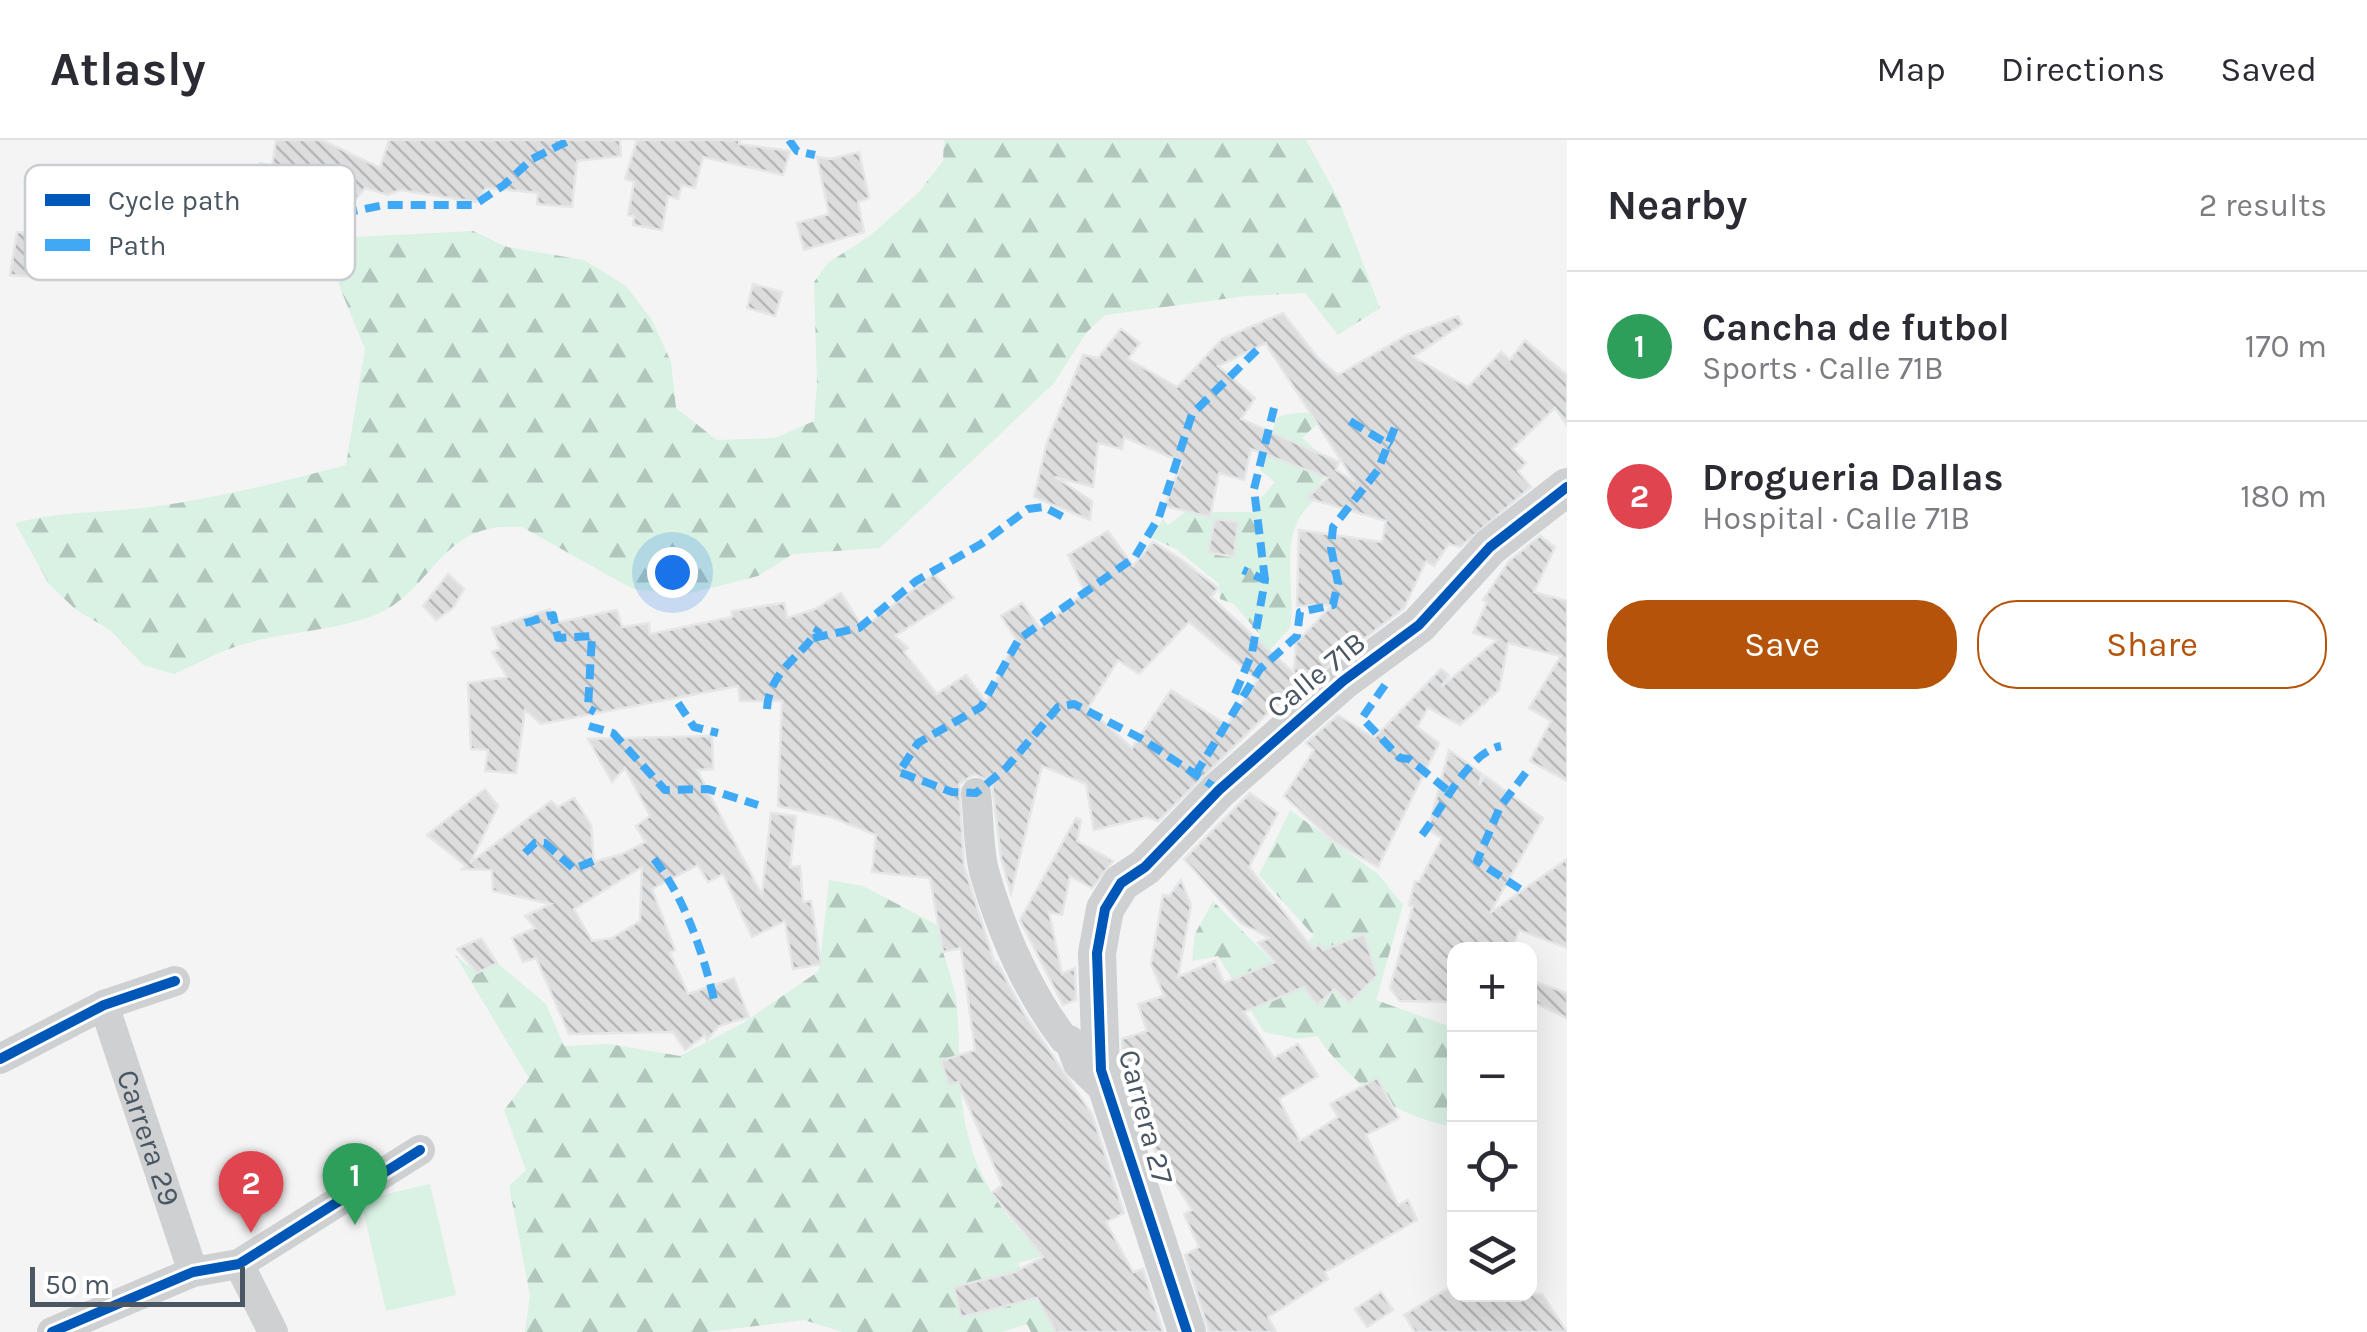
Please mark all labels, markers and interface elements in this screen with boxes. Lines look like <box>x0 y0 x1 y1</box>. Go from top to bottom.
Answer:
text: Atlasly <box>50 41 206 97</box>
text: Map <box>1876 49 1946 90</box>
text: Directions <box>2001 49 2165 90</box>
text: Saved <box>2220 49 2317 90</box>
legend <box>25 165 355 280</box>
text: Nearby <box>1607 180 1747 230</box>
text: Cycle path <box>108 184 241 217</box>
text: 2 results <box>2199 187 2327 224</box>
text: Path <box>108 229 166 262</box>
text: Cancha de futbol <box>1702 305 2010 350</box>
text: 1 <box>1634 328 1645 365</box>
text: 170 m <box>2245 328 2327 365</box>
text: Sports · Calle 71B <box>1702 350 1944 387</box>
text: Drogueria Dallas <box>1702 455 2004 500</box>
text: 2 <box>1630 478 1649 515</box>
text: 180 m <box>2240 478 2327 515</box>
text: Hospital · Calle 71B <box>1702 500 1970 537</box>
your location <box>647 547 698 598</box>
button: Save <box>1607 600 1957 689</box>
button: Share <box>1977 600 2327 689</box>
street label: Calle 71B <box>1259 624 1373 726</box>
map controls <box>1447 942 1537 1302</box>
button: + <box>1447 942 1537 1032</box>
button: − <box>1447 1032 1537 1122</box>
street label: Carrera 27 <box>1111 1046 1181 1188</box>
street label: Carrera 29 <box>109 1065 188 1211</box>
button: locate <box>1447 1122 1537 1212</box>
pin: 1 <box>322 1142 388 1225</box>
pin: 2 <box>218 1150 284 1233</box>
button: layers <box>1447 1212 1537 1302</box>
scale bar <box>30 1262 245 1306</box>
text: 50 m <box>45 1268 110 1301</box>

